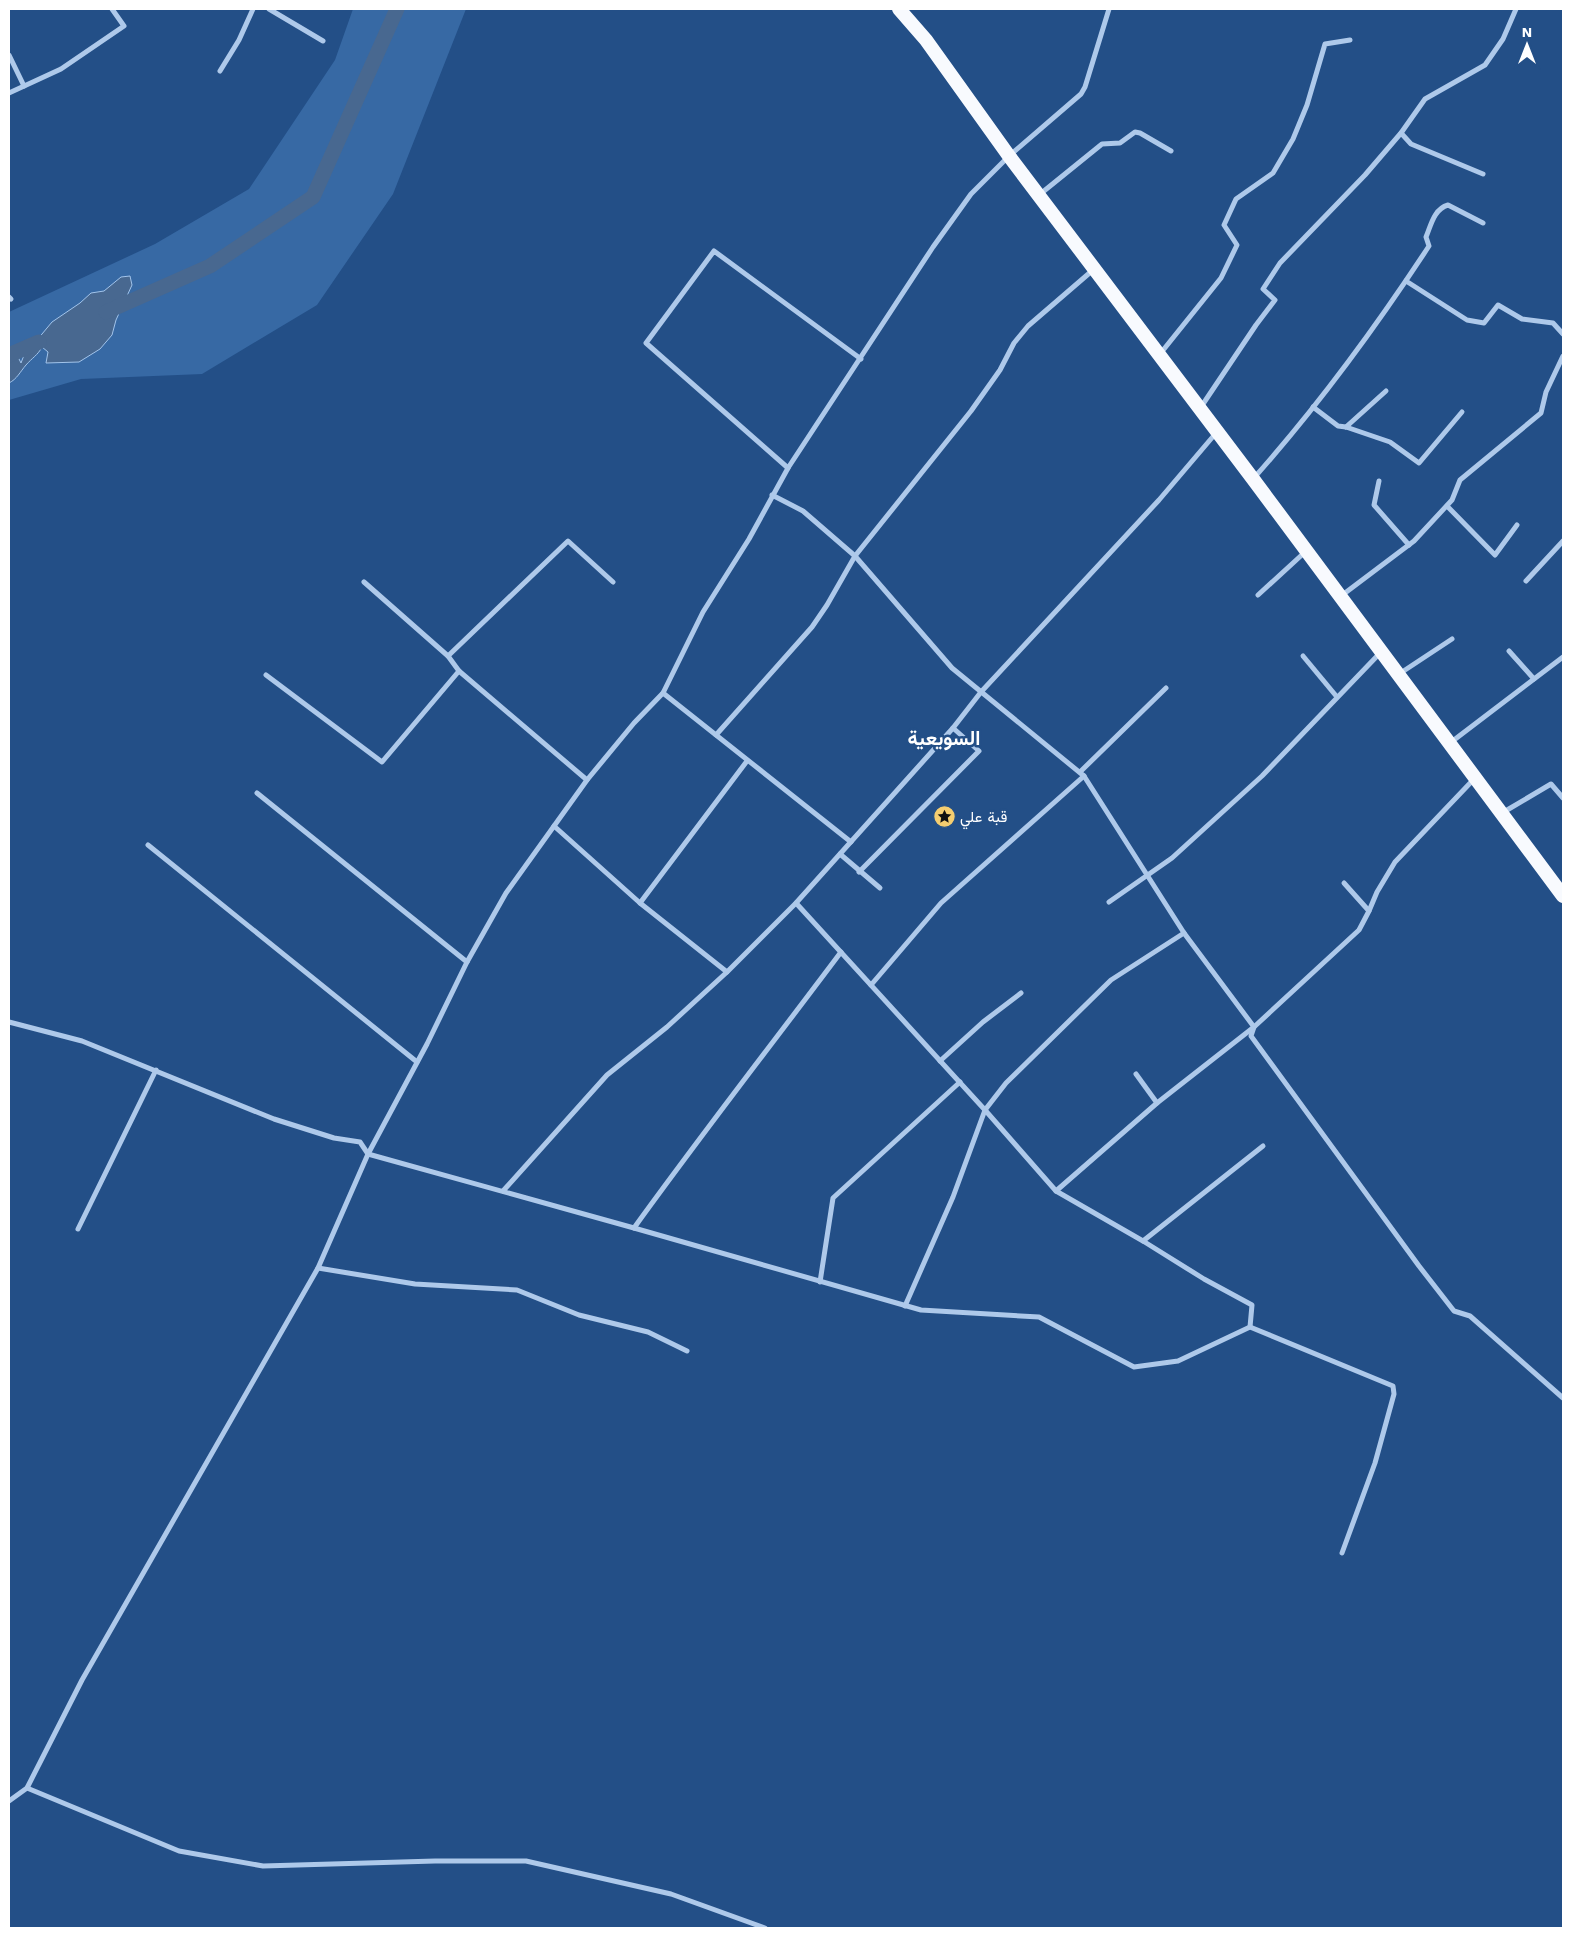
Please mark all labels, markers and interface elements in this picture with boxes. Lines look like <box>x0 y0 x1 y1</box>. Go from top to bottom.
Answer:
north arrow <box>1502 20 1552 70</box>
text: N <box>1522 24 1532 40</box>
district label: السويعية <box>908 726 980 751</box>
place icon: قبة علي <box>932 805 956 829</box>
place label: قبة علي <box>960 808 1007 830</box>

